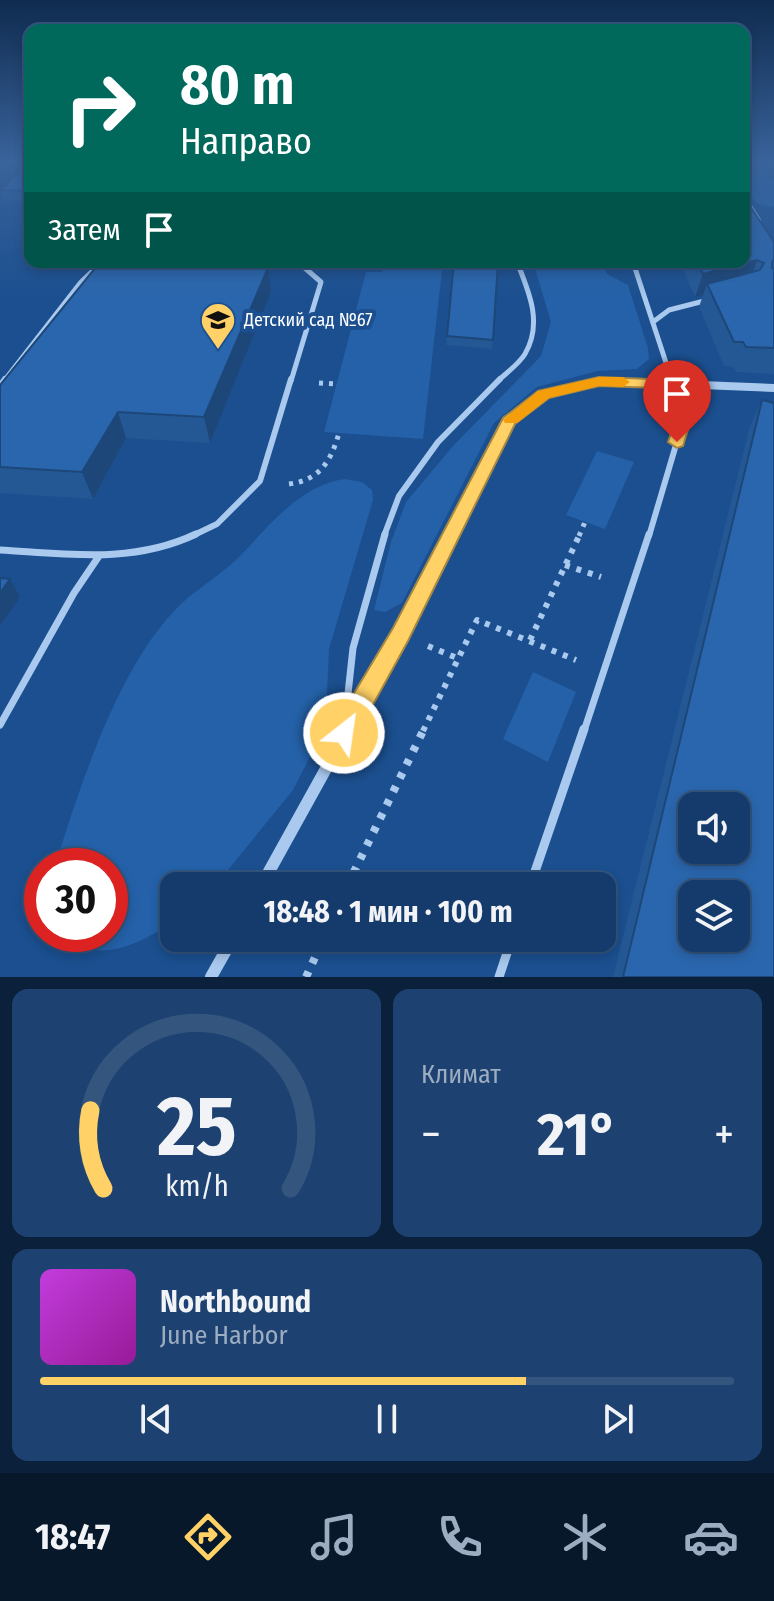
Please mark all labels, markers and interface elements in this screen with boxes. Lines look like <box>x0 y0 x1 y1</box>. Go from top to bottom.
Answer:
text: 80 m <box>180 52 295 119</box>
icon: right <box>48 56 152 160</box>
text: Направо <box>180 120 312 164</box>
icon: arrive <box>137 208 181 252</box>
text: Затем <box>48 212 121 248</box>
school or university icon: Детский сад №67 <box>199 301 237 351</box>
place label: Детский сад №67 <box>243 309 373 331</box>
pin <box>643 360 711 442</box>
icon: arrive <box>655 372 699 416</box>
position arrow <box>302 691 386 775</box>
map controls <box>678 792 750 952</box>
button: sound <box>678 792 750 864</box>
speed limit sign: 30 <box>24 848 128 952</box>
button: layers <box>678 880 750 952</box>
text: 18:48 · 1 мин · 100 m <box>263 894 513 930</box>
text: Климат <box>421 1059 501 1090</box>
text: 25 <box>156 1077 236 1177</box>
text: 21° <box>537 1099 618 1171</box>
text: − <box>421 1108 441 1161</box>
text: + <box>714 1108 734 1161</box>
text: km/h <box>165 1169 228 1204</box>
text: Northbound <box>160 1284 311 1320</box>
text: June Harbor <box>160 1320 288 1351</box>
icon: previous <box>134 1397 178 1441</box>
icon: pause <box>365 1397 409 1441</box>
icon: next <box>596 1397 640 1441</box>
icon: directions <box>180 1509 236 1565</box>
icon: music <box>306 1509 362 1565</box>
icon: phone <box>432 1509 488 1565</box>
icon: climate <box>557 1509 613 1565</box>
icon: car <box>683 1509 739 1565</box>
text: 18:47 <box>35 1515 110 1559</box>

